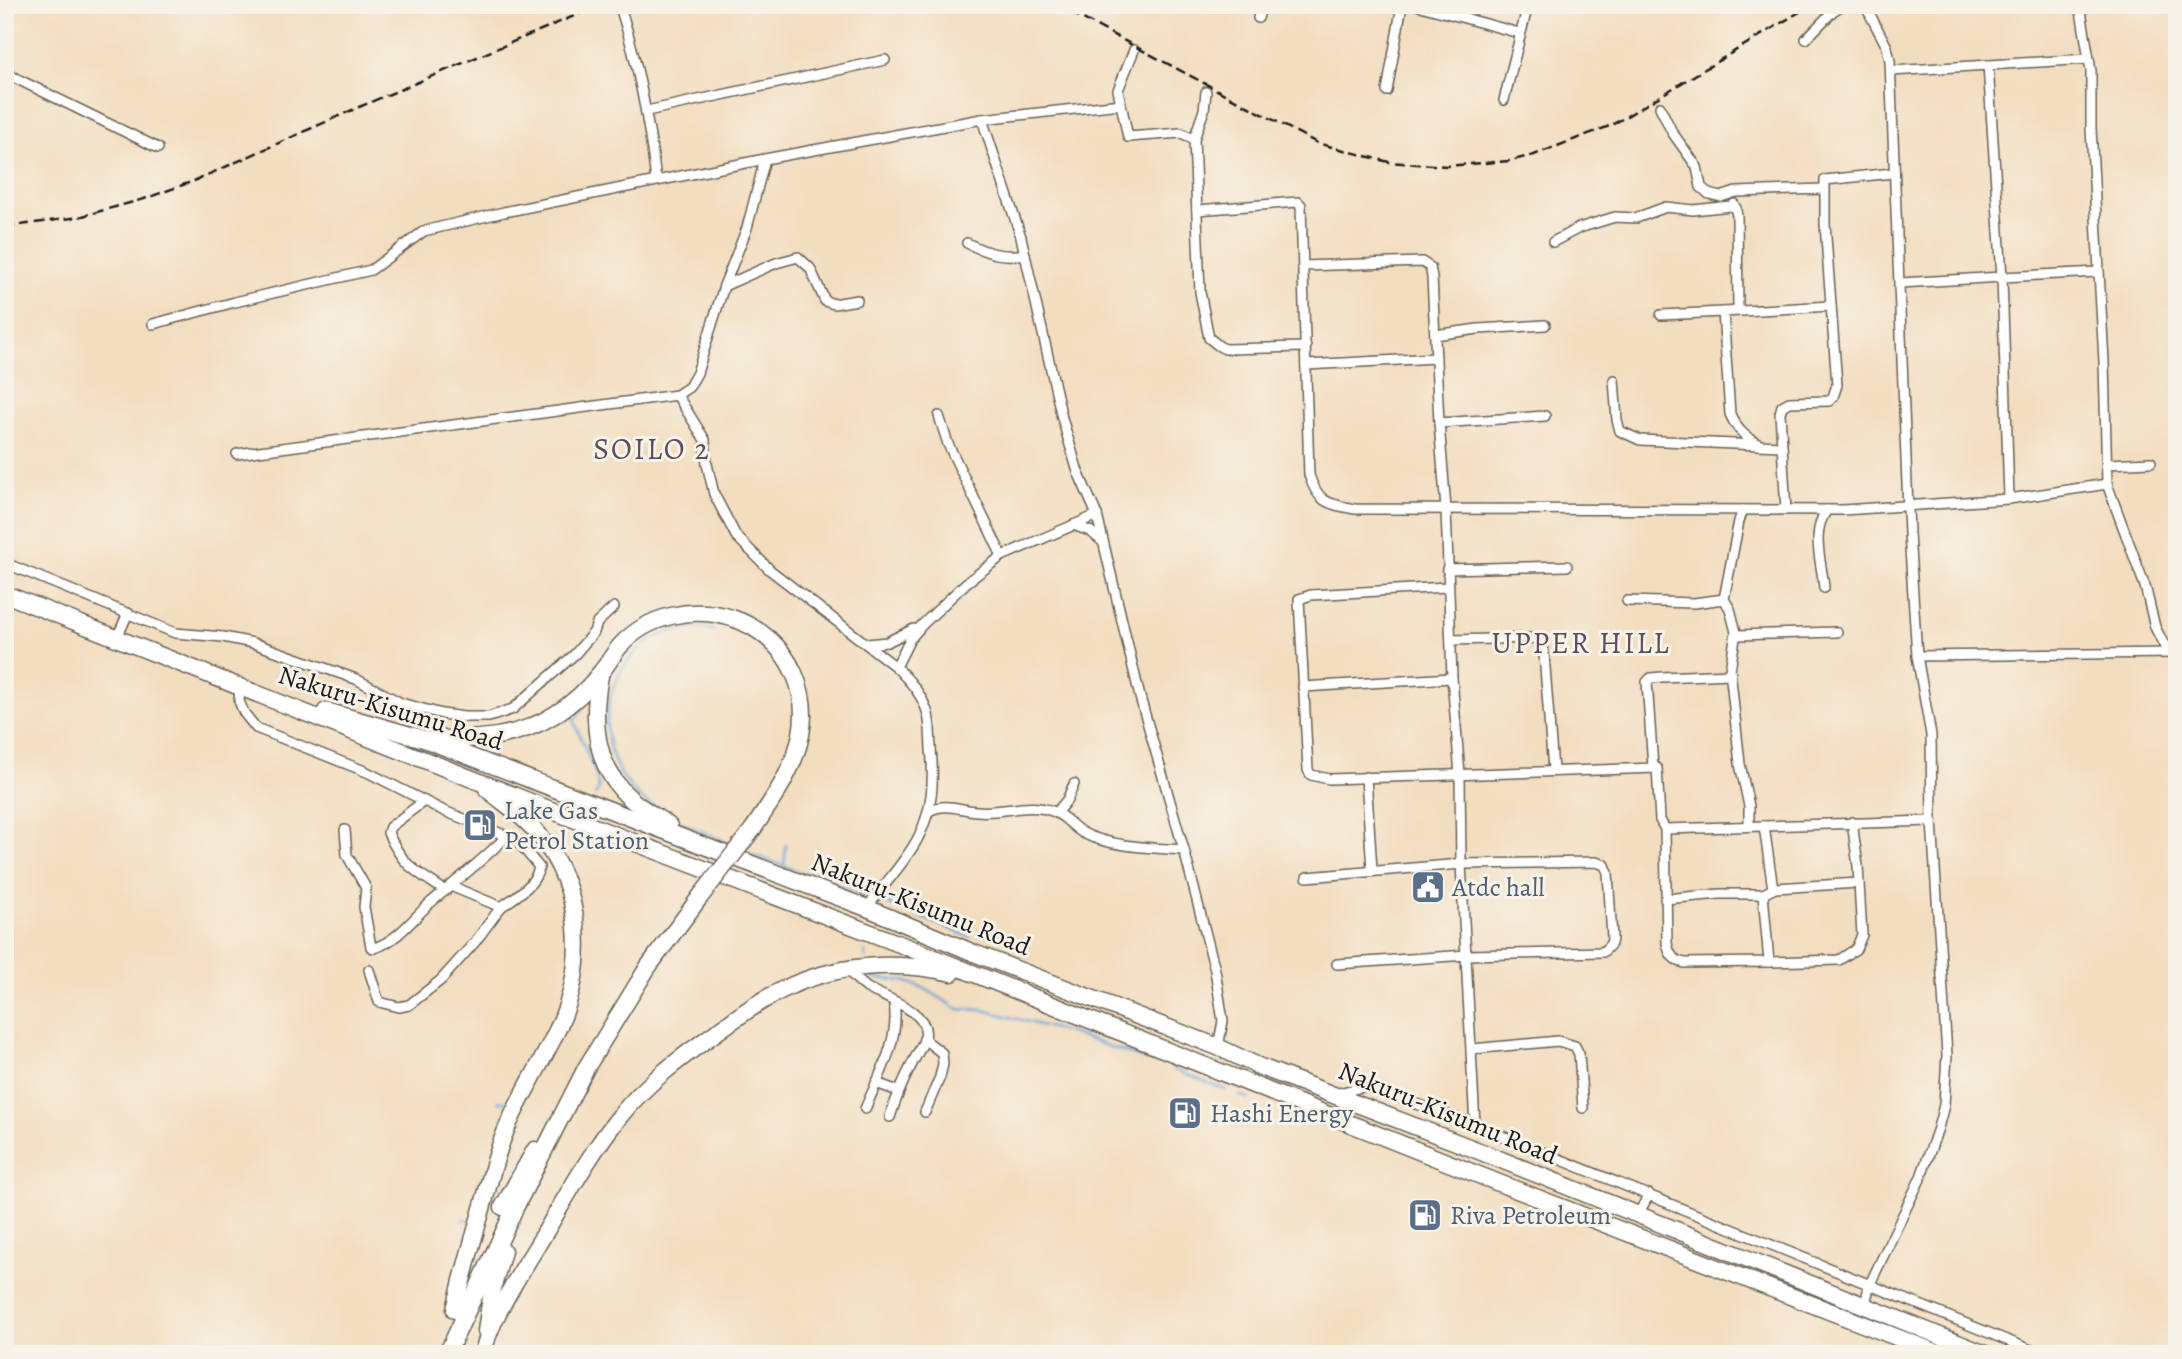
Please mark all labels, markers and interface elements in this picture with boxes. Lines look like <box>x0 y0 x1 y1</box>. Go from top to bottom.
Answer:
district label: SOILO 2 <box>593 429 711 469</box>
district label: UPPER HILL <box>1492 623 1670 663</box>
street label: Nakuru-Kisumu Road <box>274 657 508 759</box>
place label: Lake Gas Petrol Station <box>504 793 649 858</box>
fuel station icon: Lake Gas Petrol Station <box>461 806 499 844</box>
street label: Nakuru-Kisumu Road <box>806 844 1036 964</box>
public building icon: Atdc hall <box>1409 868 1447 906</box>
place label: Atdc hall <box>1451 870 1545 905</box>
street label: Nakuru-Kisumu Road <box>1333 1053 1563 1173</box>
fuel station icon: Hashi Energy <box>1166 1094 1204 1132</box>
place label: Hashi Energy <box>1210 1096 1353 1131</box>
fuel station icon: Riva Petroleum <box>1406 1196 1444 1234</box>
place label: Riva Petroleum <box>1450 1198 1611 1233</box>

